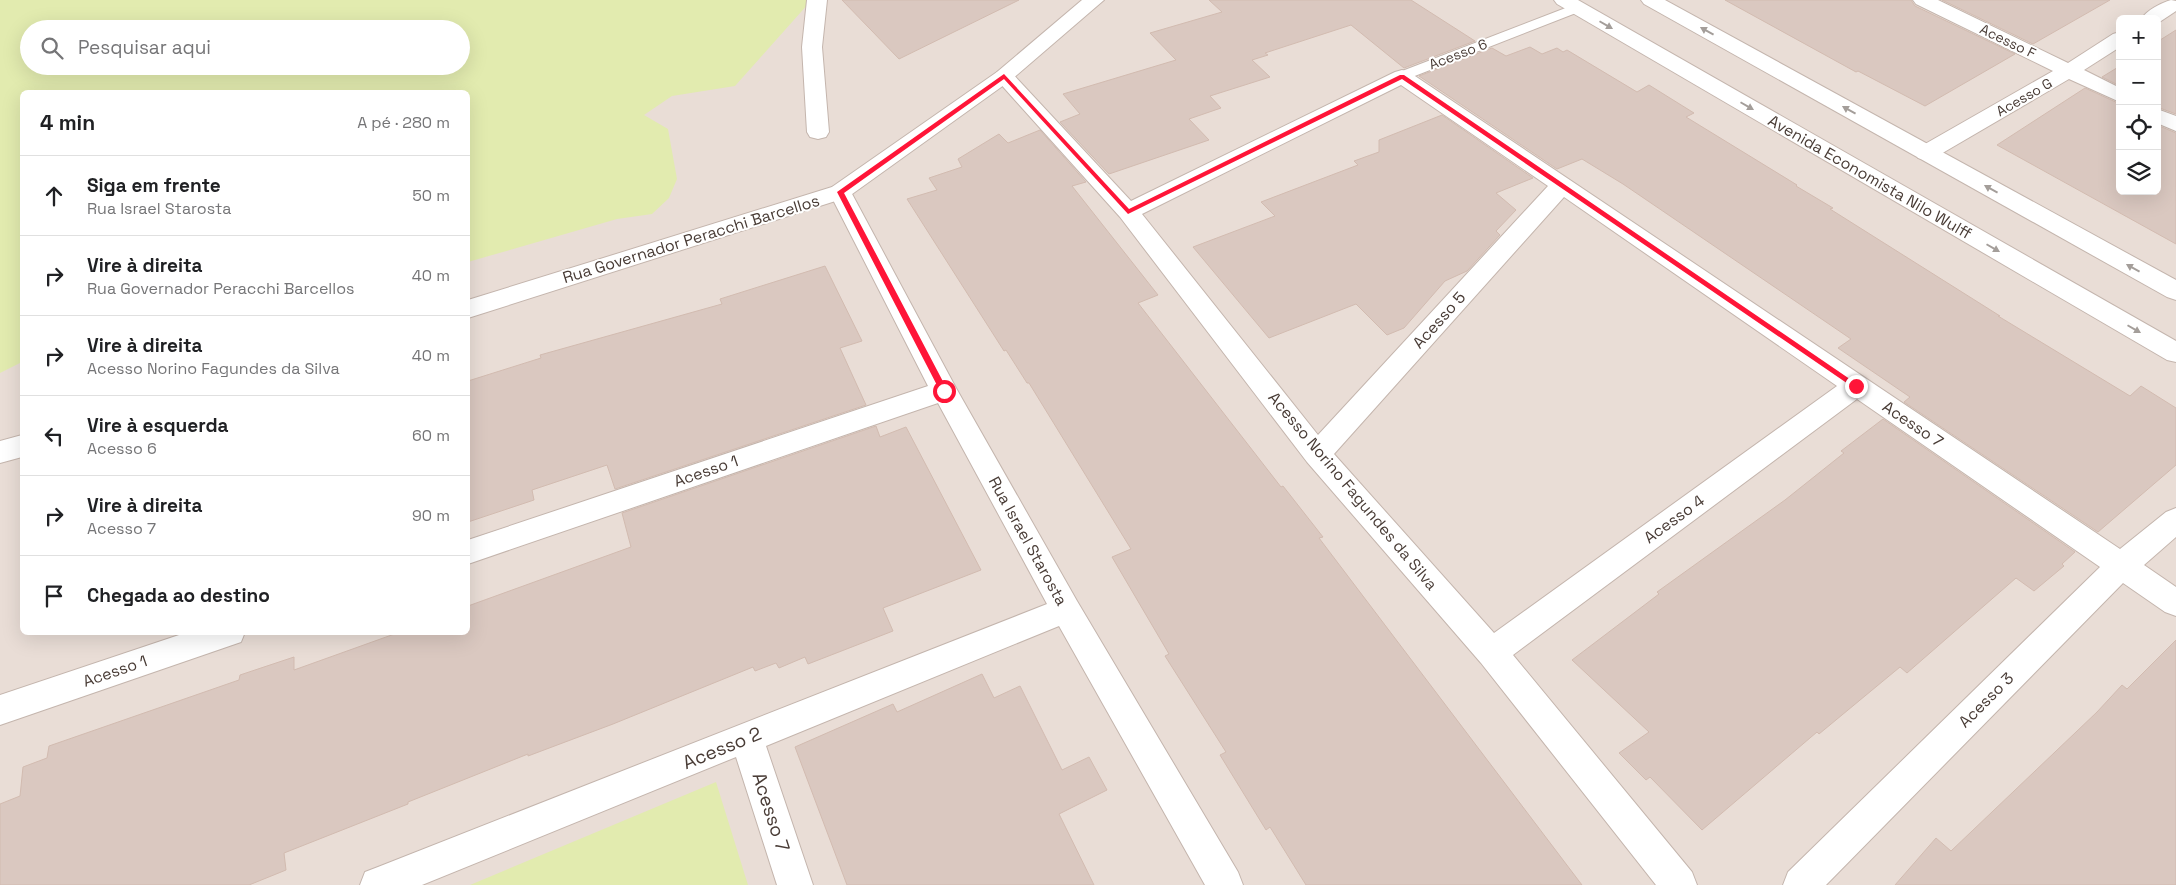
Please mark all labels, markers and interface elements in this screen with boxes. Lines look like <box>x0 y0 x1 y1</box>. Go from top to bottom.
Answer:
map controls <box>2116 15 2161 195</box>
button: + <box>2116 15 2161 60</box>
search box <box>20 20 470 75</box>
one-way arrow <box>1599 20 1612 29</box>
street label: Acesso F <box>1977 20 2039 62</box>
one-way arrow <box>1700 27 1715 35</box>
icon: search <box>38 34 66 62</box>
text: Pesquisar aqui <box>78 35 211 60</box>
street label: Acesso 6 <box>1426 35 1490 73</box>
button: − <box>2116 60 2161 105</box>
street label: Acesso G <box>1993 74 2055 120</box>
one-way arrow <box>1740 101 1753 110</box>
button: locate <box>2116 105 2161 150</box>
one-way arrow <box>1842 106 1857 114</box>
text: 4 min <box>40 109 95 136</box>
street label: Avenida Economista Nilo Wulff <box>1764 110 1976 244</box>
text: A pé · 280 m <box>357 112 450 133</box>
button: layers <box>2116 150 2161 195</box>
text: Siga em frente <box>87 173 221 198</box>
icon: ahead <box>40 182 68 210</box>
text: 50 m <box>412 185 450 206</box>
one-way arrow <box>1984 185 1999 193</box>
street label: Rua Governador Peracchi Barcellos <box>560 190 822 288</box>
text: Rua Israel Starosta <box>87 198 232 219</box>
one-way arrow <box>1986 244 2001 252</box>
text: Vire à direita <box>87 253 203 278</box>
icon: right <box>40 262 68 290</box>
one-way arrow <box>2126 264 2141 272</box>
text: 40 m <box>412 265 450 286</box>
text: Rua Governador Peracchi Barcellos <box>87 278 355 299</box>
street label: Acesso 5 <box>1408 287 1470 353</box>
one-way arrow <box>2128 325 2141 334</box>
text: Vire à direita <box>87 333 203 358</box>
icon: right <box>40 342 68 370</box>
text: 40 m <box>412 345 450 366</box>
text: Acesso Norino Fagundes da Silva <box>87 358 340 379</box>
route end <box>1845 375 1868 398</box>
route start <box>933 380 956 403</box>
street label: Acesso Norino Fagundes da Silva <box>1264 387 1442 595</box>
street label: Acesso 7 <box>1879 396 1947 452</box>
text: Vire à esquerda <box>87 413 229 438</box>
icon: left <box>40 422 68 450</box>
text: 60 m <box>412 425 450 446</box>
text: Acesso 6 <box>87 438 157 459</box>
street label: Acesso 1 <box>671 450 741 492</box>
street label: Rua Israel Starosta <box>984 473 1072 609</box>
street label: Acesso 4 <box>1640 490 1708 548</box>
text: Vire à direita <box>87 493 203 518</box>
icon: right <box>40 502 68 530</box>
text: 90 m <box>412 505 450 526</box>
text: Acesso 7 <box>87 518 156 539</box>
icon: arrive <box>40 582 68 610</box>
text: Chegada ao destino <box>87 583 270 608</box>
street label: Acesso 1 <box>80 650 150 692</box>
street label: Acesso 3 <box>1954 668 2018 732</box>
street label: Acesso 2 <box>679 721 765 775</box>
street label: Acesso 7 <box>746 769 796 855</box>

